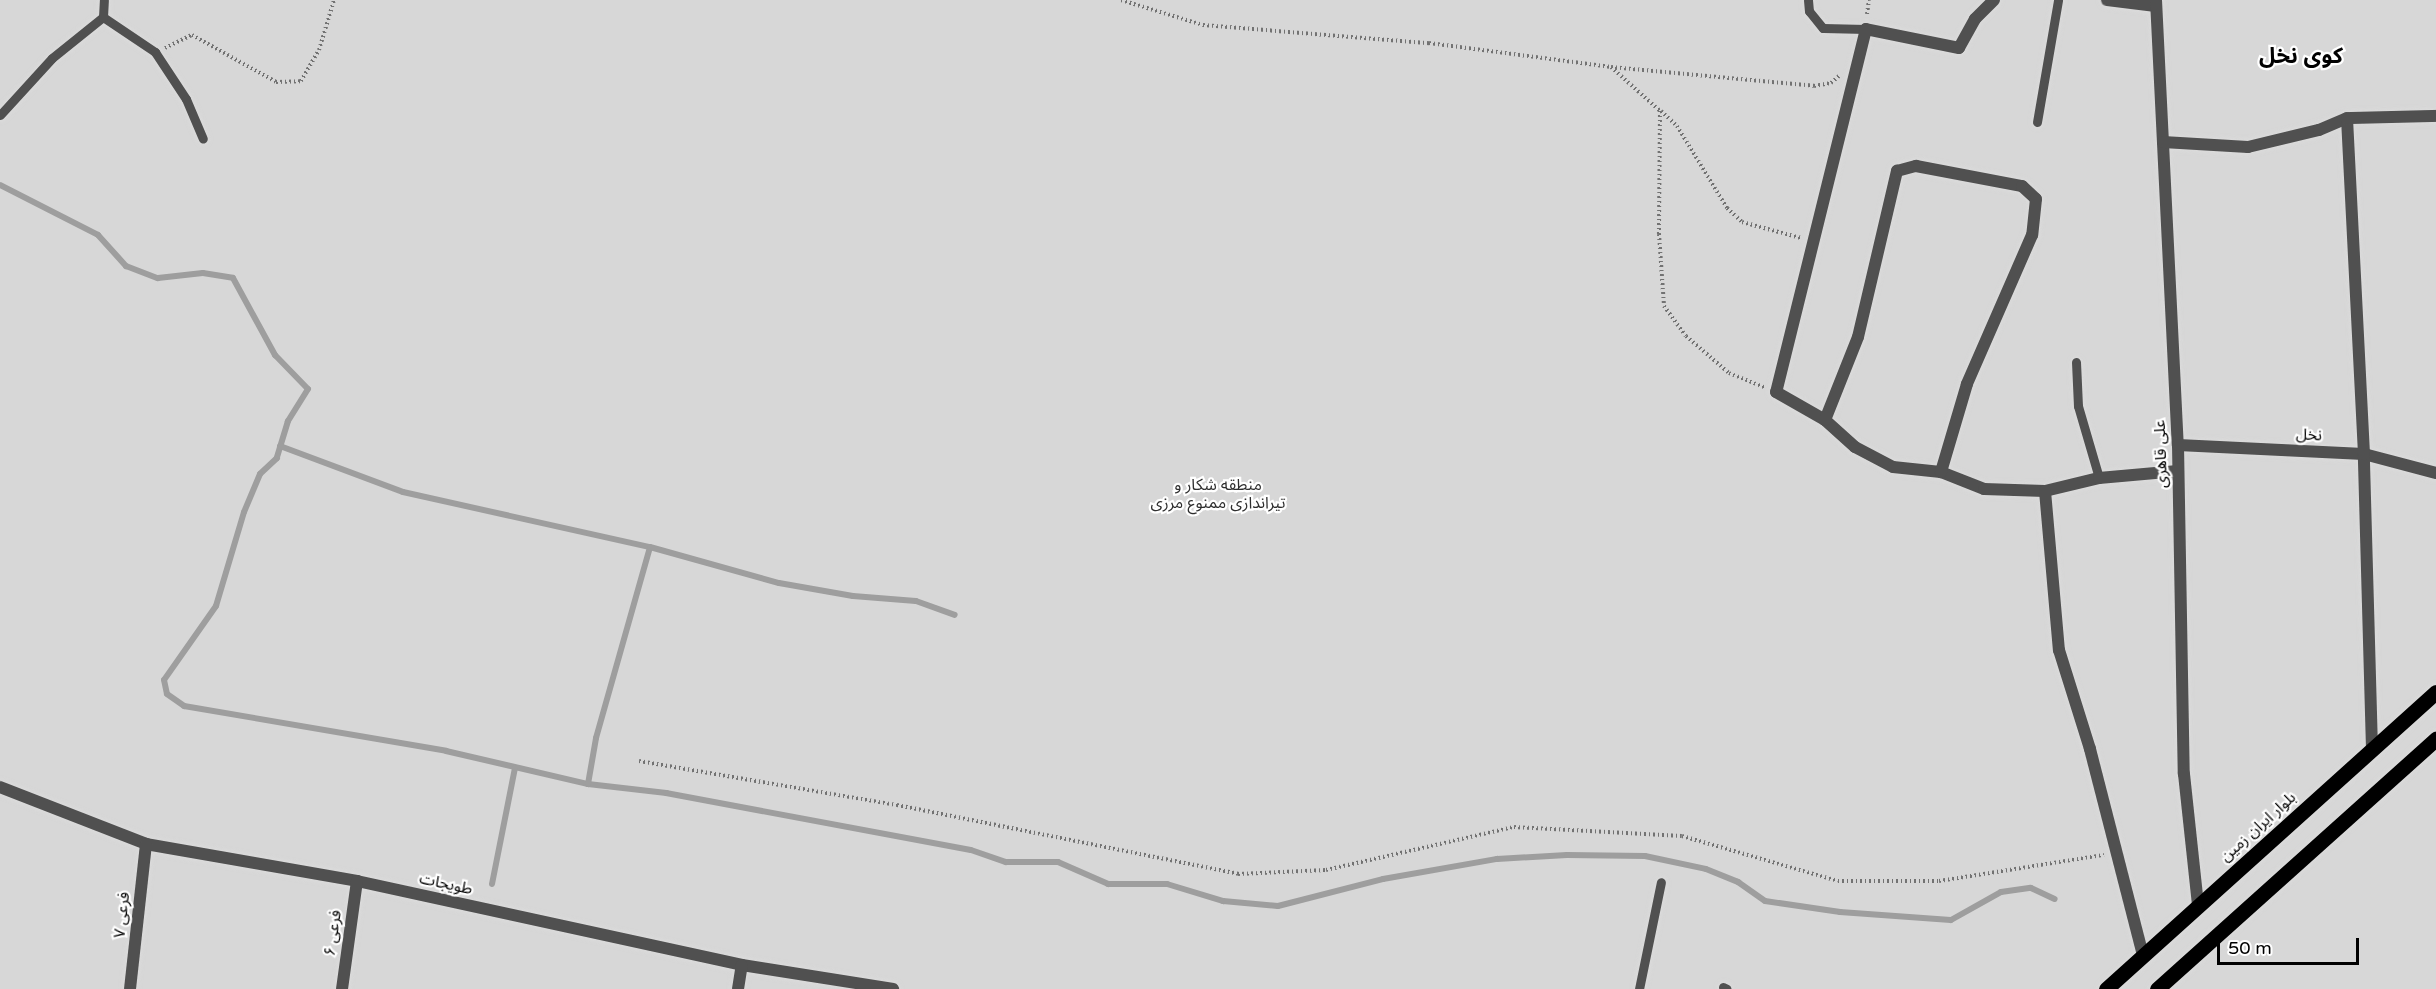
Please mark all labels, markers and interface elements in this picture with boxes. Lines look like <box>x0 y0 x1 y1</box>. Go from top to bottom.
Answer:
district label: کوی نخل <box>2259 44 2343 70</box>
street label: علی قاهری <box>2150 420 2172 488</box>
street label: نخل <box>2295 425 2323 445</box>
park label: منطقه شکار و تیراندازی ممنوع مرزی <box>1150 475 1286 513</box>
street label: بلوار ایران زمین <box>2216 788 2300 866</box>
street label: طویجات <box>418 869 474 899</box>
street label: فرعی ۷ <box>110 891 134 939</box>
street label: فرعی ۶ <box>320 909 346 957</box>
scale bar <box>2220 926 2362 964</box>
text: 50 m <box>2228 937 2272 959</box>

